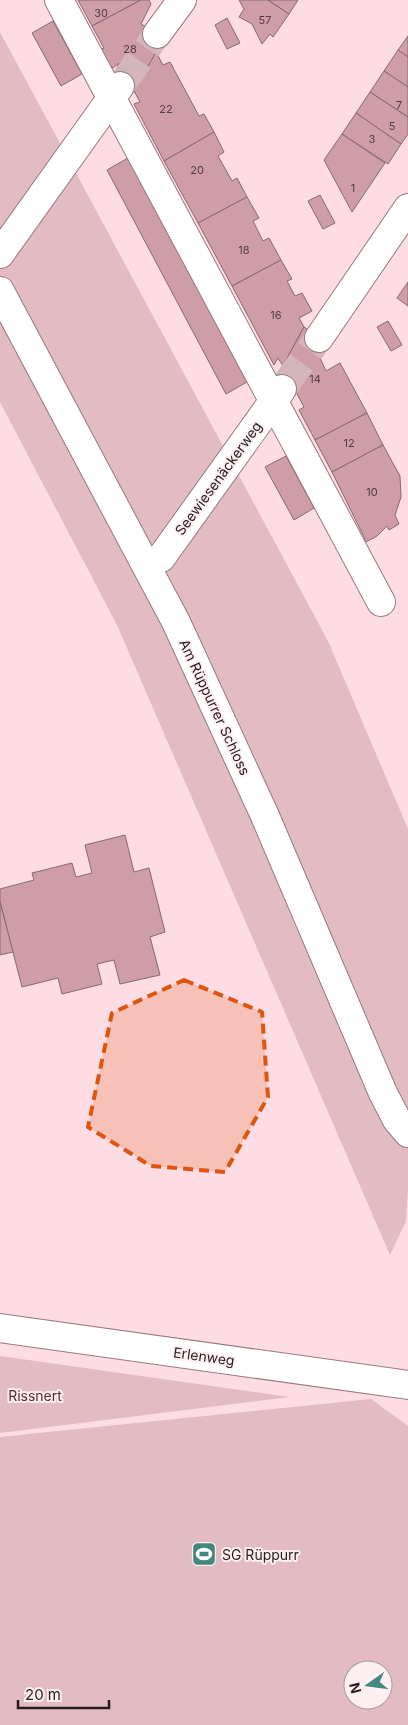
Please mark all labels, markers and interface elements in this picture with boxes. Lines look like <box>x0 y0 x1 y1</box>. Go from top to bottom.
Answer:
house number: 30 <box>94 6 108 20</box>
house number: 57 <box>259 13 271 27</box>
house number: 28 <box>123 42 137 56</box>
house number: 7 <box>396 98 402 112</box>
house number: 22 <box>159 102 173 116</box>
house number: 5 <box>389 119 396 133</box>
house number: 3 <box>369 132 376 146</box>
house number: 20 <box>190 163 204 177</box>
house number: 1 <box>351 181 355 195</box>
house number: 18 <box>238 243 250 257</box>
house number: 16 <box>270 308 282 322</box>
house number: 14 <box>309 372 321 386</box>
street label: Seewiesenäckerweg <box>171 418 265 538</box>
house number: 12 <box>343 436 355 450</box>
house number: 10 <box>366 485 378 499</box>
street label: Am Rüppurrer Schloss <box>176 636 254 778</box>
street label: Erlenweg <box>172 1343 236 1369</box>
park label: Rissnert <box>8 1387 62 1404</box>
sports icon: SG Rüppurr <box>191 1541 217 1567</box>
place label: SG Rüppurr <box>222 1546 299 1563</box>
north arrow <box>343 1660 393 1710</box>
scale bar <box>18 1678 109 1710</box>
text: N <box>345 1681 364 1695</box>
text: 20 m <box>25 1685 61 1704</box>

